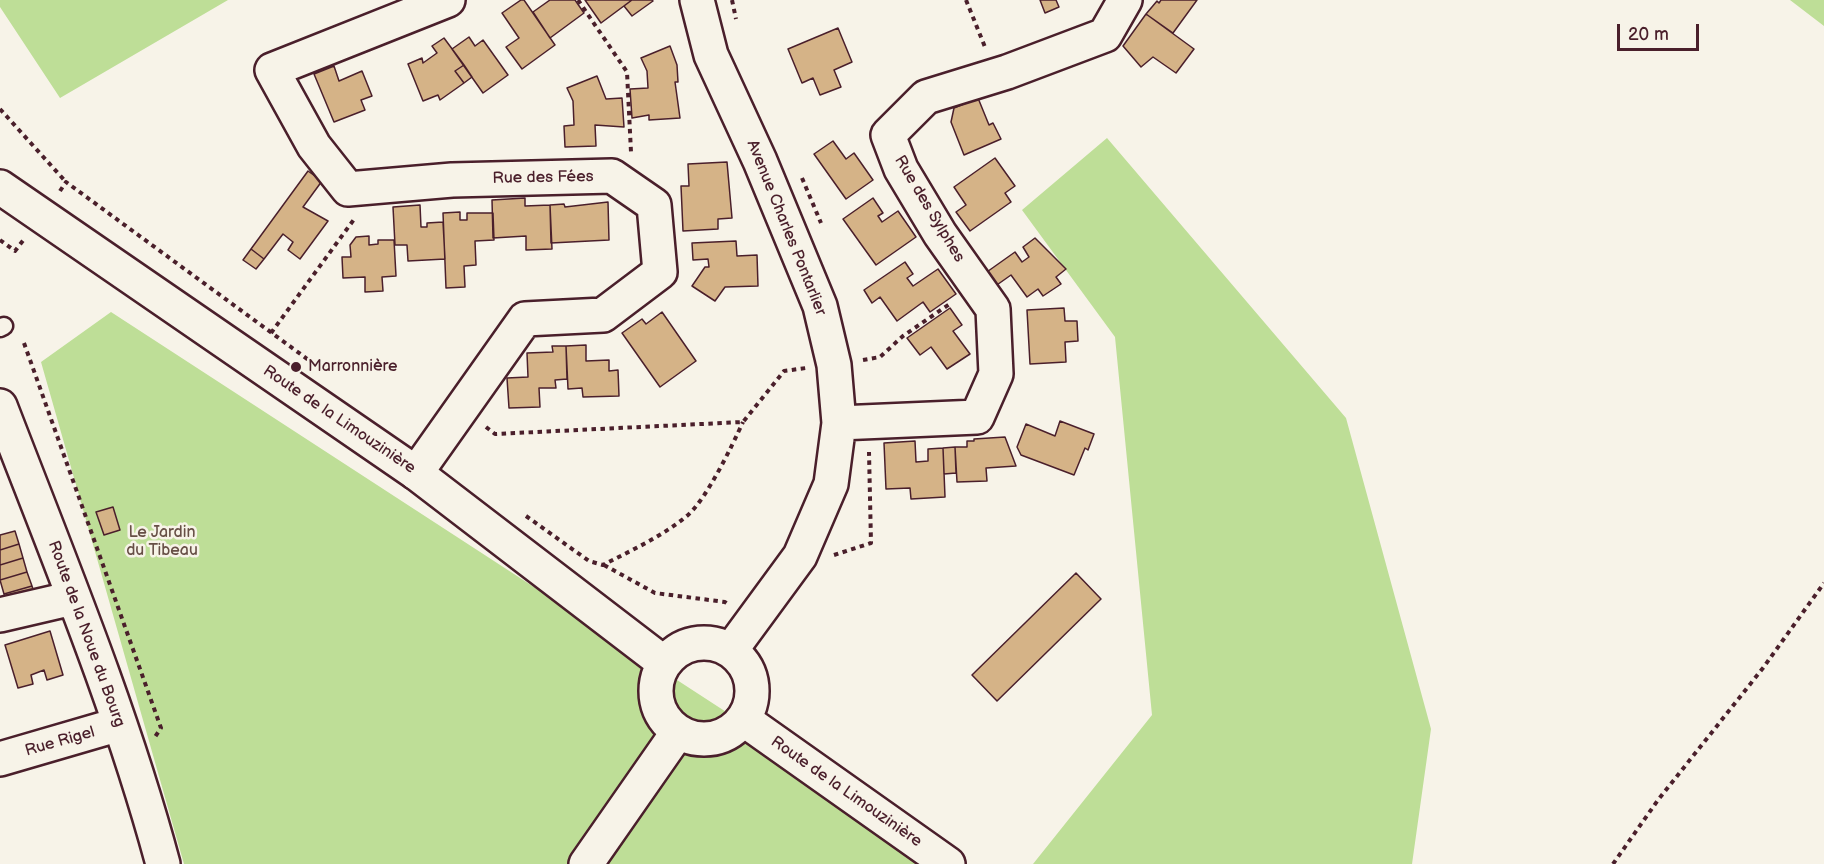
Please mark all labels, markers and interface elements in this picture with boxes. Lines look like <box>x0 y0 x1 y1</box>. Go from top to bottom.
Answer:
scale bar <box>1620 12 1702 50</box>
text: 20 m <box>1628 24 1669 45</box>
street label: Avenue Charles Pontarlier <box>742 137 830 319</box>
street label: Rue des Sylphes <box>890 152 968 266</box>
street label: Rue des Fées <box>492 168 594 188</box>
place label: Marronnière <box>308 357 398 377</box>
marker: Marronnière <box>289 360 303 374</box>
street label: Route de la Limouzinière <box>259 362 419 478</box>
park label: Le Jardin du Tibeau <box>126 523 198 561</box>
street label: Route de la Noue du Bourg <box>43 538 129 730</box>
street label: Rue Rigel <box>23 723 97 761</box>
street label: Route de la Limouzinière <box>767 733 925 851</box>

